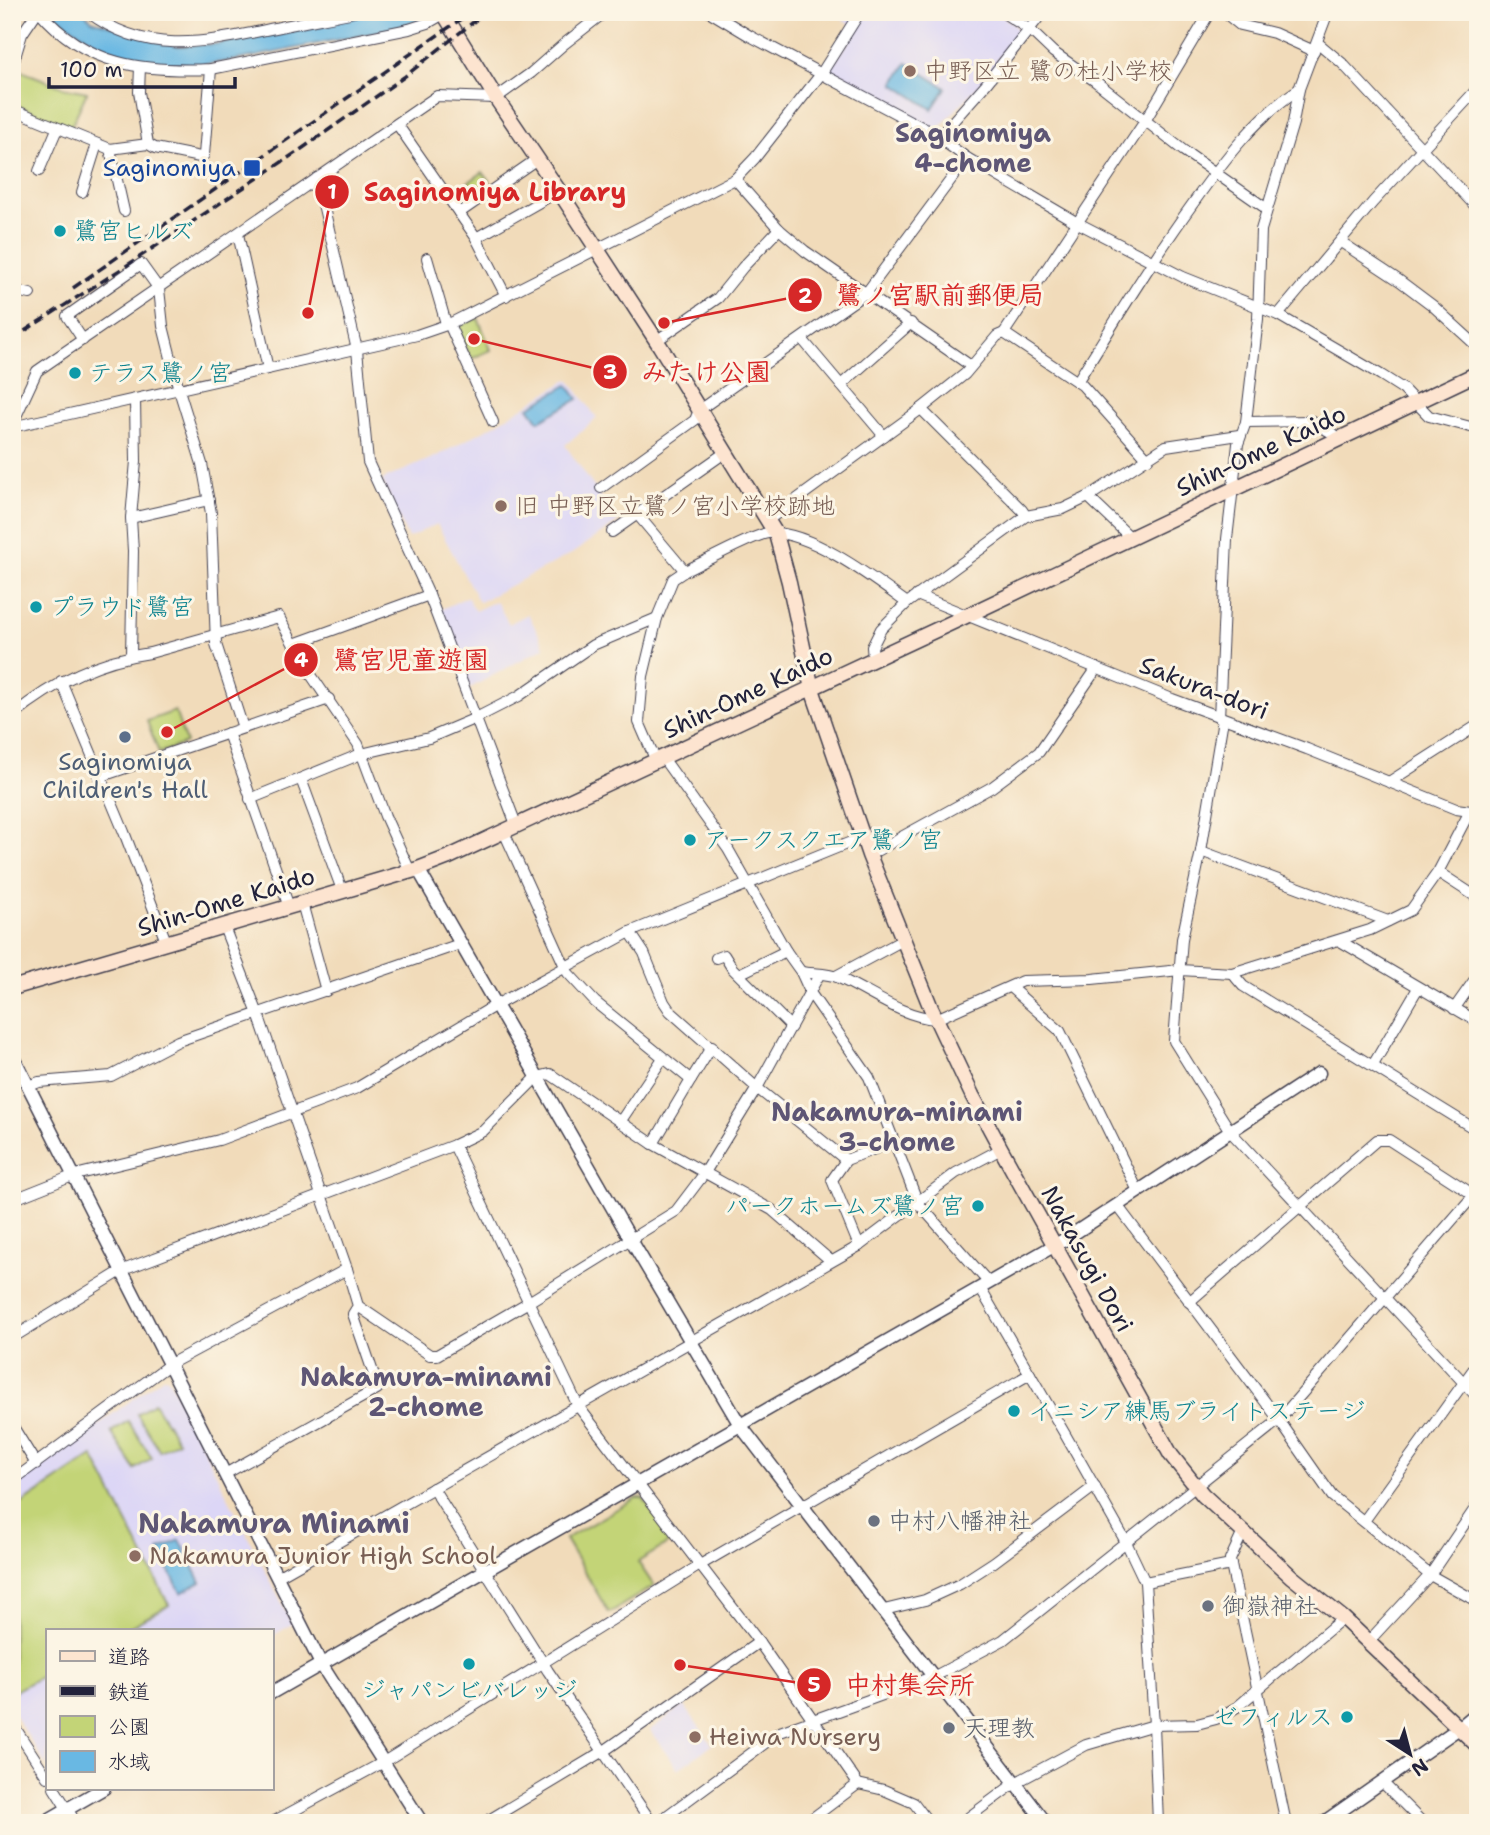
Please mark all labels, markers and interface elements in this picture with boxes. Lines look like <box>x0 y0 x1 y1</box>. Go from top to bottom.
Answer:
scale bar <box>49 46 234 90</box>
place label: 中野区立 鷺の杜小学校 <box>924 55 1172 87</box>
text: 100 m <box>60 56 123 84</box>
marker: 中野区立 鷺の杜小学校 <box>902 63 918 79</box>
district label: Saginomiya 4-chome <box>895 115 1051 180</box>
place label: Saginomiya <box>103 152 236 184</box>
marker: Saginomiya <box>242 158 262 178</box>
callout: Saginomiya Library <box>315 168 640 215</box>
text: Saginomiya Library <box>364 174 626 209</box>
text: 1 <box>327 178 337 206</box>
place label: 鷺宮ヒルズ <box>74 215 194 247</box>
marker: 鷺宮ヒルズ <box>52 223 68 239</box>
callout: 鷺ノ宮駅前郵便局 <box>787 272 1058 319</box>
text: 鷺ノ宮駅前郵便局 <box>836 277 1044 312</box>
text: 2 <box>798 282 813 310</box>
callout: みたけ公園 <box>592 349 785 396</box>
text: みたけ公園 <box>641 354 771 389</box>
place label: テラス鷺ノ宮 <box>89 357 232 389</box>
text: 3 <box>603 358 617 386</box>
marker: テラス鷺ノ宮 <box>67 365 83 381</box>
street label: Shin-Ome Kaido <box>1171 398 1351 504</box>
place label: 旧 中野区立鷺ノ宮小学校跡地 <box>515 490 835 522</box>
marker: 旧 中野区立鷺ノ宮小学校跡地 <box>493 498 509 514</box>
place label: プラウド鷺宮 <box>50 591 194 623</box>
marker: プラウド鷺宮 <box>28 599 44 615</box>
callout: 鷺宮児童遊園 <box>284 637 503 684</box>
street label: Shin-Ome Kaido <box>658 640 838 746</box>
text: 鷺宮児童遊園 <box>333 642 489 677</box>
text: 4 <box>294 646 309 674</box>
street label: Sakura-dori <box>1135 649 1273 727</box>
marker: Saginomiya Children's Hall <box>117 729 133 745</box>
place label: Saginomiya Children's Hall <box>42 746 209 806</box>
place label: アークスクエア鷺ノ宮 <box>704 824 943 856</box>
marker: アークスクエア鷺ノ宮 <box>682 832 698 848</box>
street label: Shin-Ome Kaido <box>133 860 319 944</box>
district label: Nakamura-minami 3-chome <box>771 1094 1023 1159</box>
street label: Nakasugi Dori <box>1034 1180 1140 1338</box>
place label: パークホームズ鷺ノ宮 <box>725 1190 964 1222</box>
marker: パークホームズ鷺ノ宮 <box>970 1198 986 1214</box>
district label: Nakamura-minami 2-chome <box>300 1359 552 1424</box>
place label: イニシア練馬ブライトステージ <box>1028 1395 1365 1427</box>
marker: イニシア練馬ブライトステージ <box>1006 1403 1022 1419</box>
district label: Nakamura Minami <box>138 1504 410 1542</box>
place label: 中村八幡神社 <box>888 1505 1032 1537</box>
marker: 中村八幡神社 <box>866 1513 882 1529</box>
place label: Nakamura Junior High School <box>149 1540 497 1572</box>
marker: Nakamura Junior High School <box>127 1548 143 1564</box>
place label: 御嶽神社 <box>1222 1590 1318 1622</box>
marker: 御嶽神社 <box>1200 1598 1216 1614</box>
legend <box>46 1629 273 1790</box>
text: 道路 <box>108 1643 150 1671</box>
marker: ジャパンビバレッジ <box>461 1656 477 1672</box>
callout: 中村集会所 <box>796 1661 989 1708</box>
text: 中村集会所 <box>845 1667 975 1702</box>
text: 5 <box>807 1671 821 1699</box>
place label: ジャパンビバレッジ <box>361 1674 577 1706</box>
text: 鉄道 <box>108 1678 150 1706</box>
place label: ゼフィルス <box>1213 1701 1333 1733</box>
marker: ゼフィルス <box>1339 1709 1355 1725</box>
place label: 天理教 <box>963 1712 1035 1744</box>
text: 公園 <box>108 1713 150 1741</box>
marker: 天理教 <box>941 1720 957 1736</box>
north arrow <box>1374 1720 1444 1790</box>
place label: Heiwa Nursery <box>709 1721 881 1753</box>
marker: Heiwa Nursery <box>687 1729 703 1745</box>
text: 水域 <box>108 1748 150 1776</box>
text: N <box>1406 1753 1433 1782</box>

